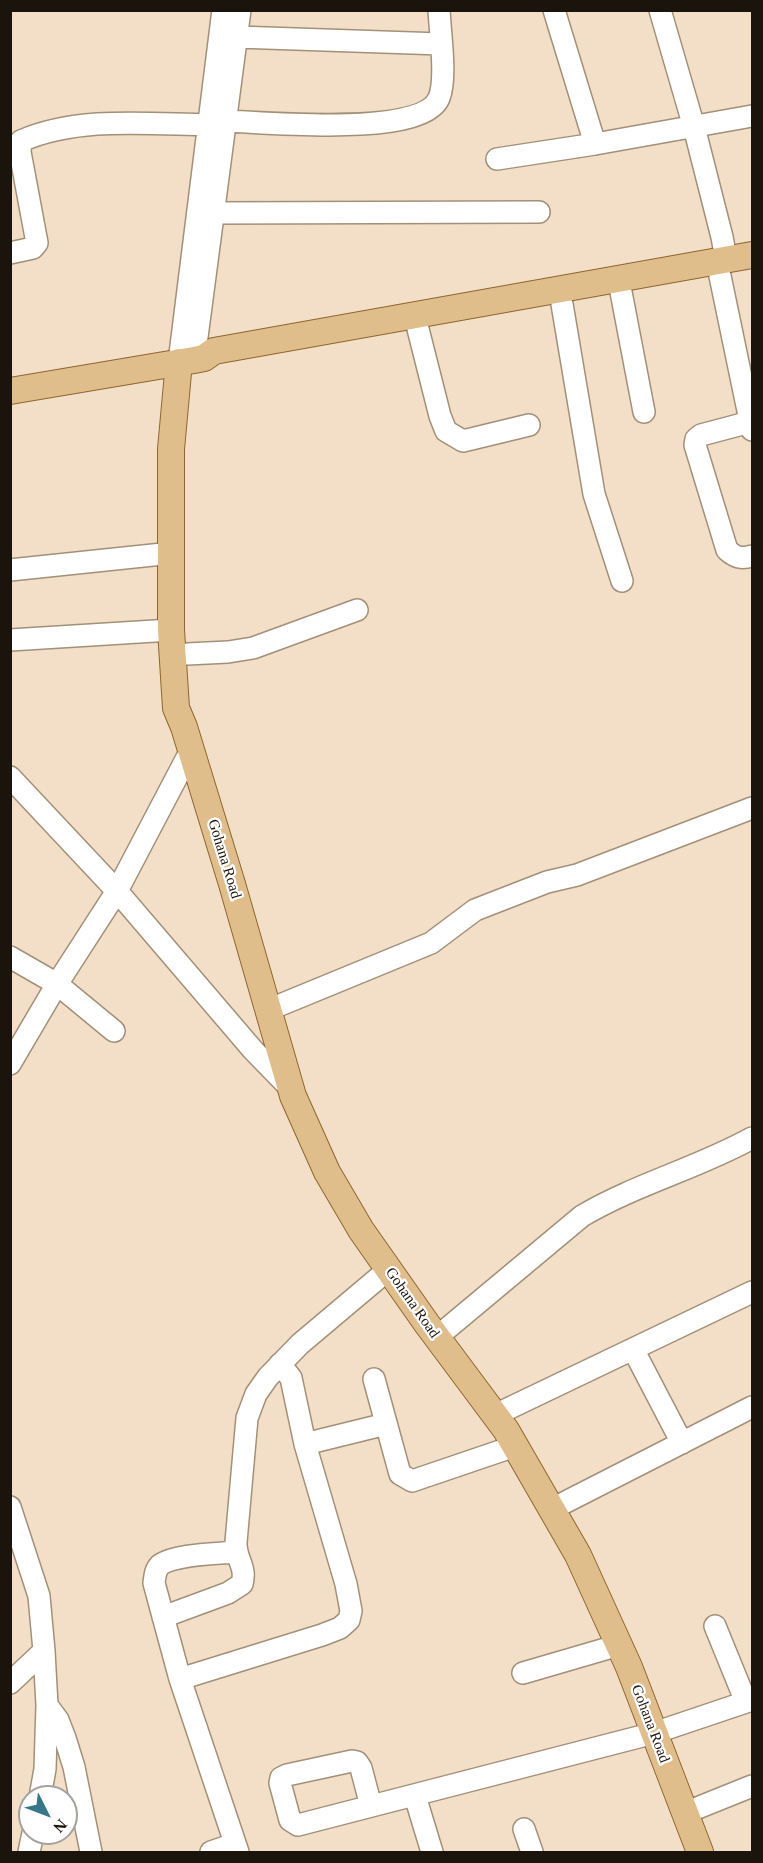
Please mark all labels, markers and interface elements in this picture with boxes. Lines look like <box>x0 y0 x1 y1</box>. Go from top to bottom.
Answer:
street label: Gohana Road <box>203 817 245 901</box>
street label: Gohana Road <box>381 1264 443 1342</box>
street label: Gohana Road <box>627 1682 673 1766</box>
north arrow <box>18 1785 78 1845</box>
text: N <box>50 1816 70 1836</box>

